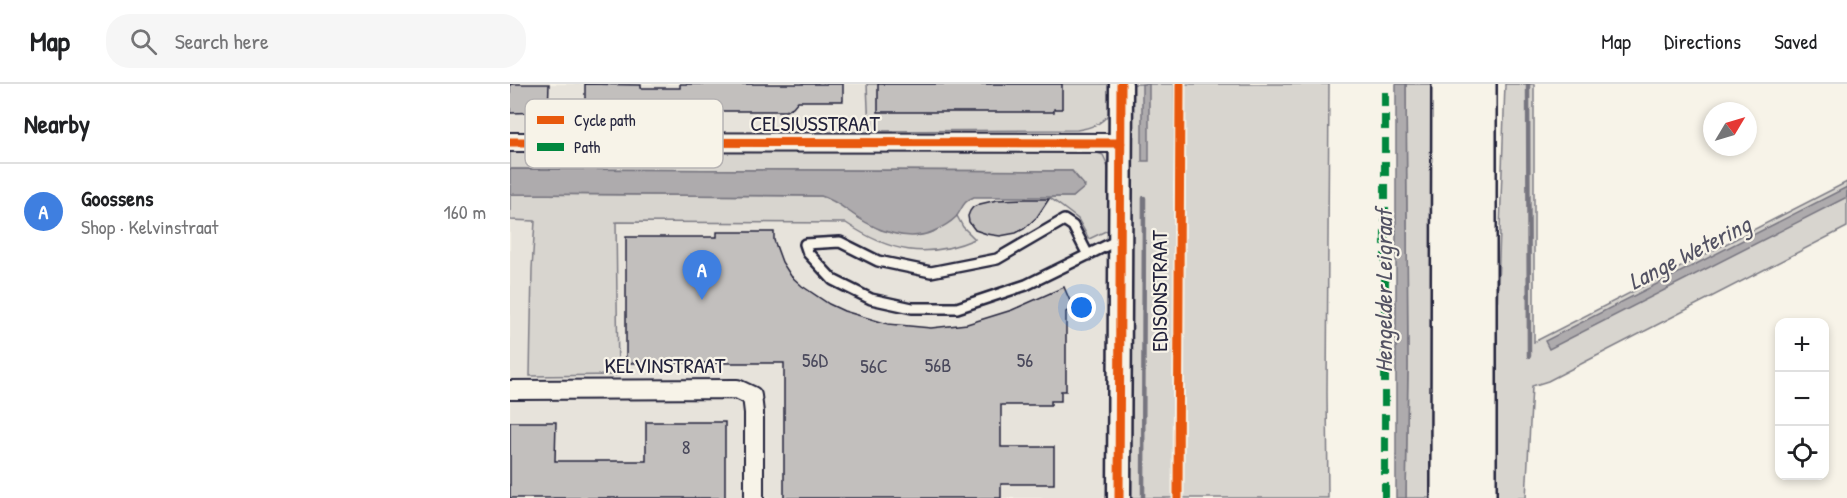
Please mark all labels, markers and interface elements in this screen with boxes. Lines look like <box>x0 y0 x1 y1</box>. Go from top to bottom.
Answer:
search box <box>106 14 526 68</box>
text: Map <box>30 22 70 60</box>
icon: search <box>127 25 160 58</box>
text: Search here <box>175 26 269 56</box>
text: Map <box>1601 27 1631 56</box>
text: Directions <box>1664 27 1741 56</box>
text: Saved <box>1774 27 1817 56</box>
legend <box>525 99 723 168</box>
north arrow <box>1703 102 1757 156</box>
text: Nearby <box>24 106 90 141</box>
street label: CELSIUSSTRAAT <box>750 108 880 138</box>
text: Cycle path <box>574 109 636 131</box>
text: Path <box>574 136 600 158</box>
text: Goossens <box>81 183 153 213</box>
text: A <box>39 198 48 225</box>
text: 160 m <box>444 198 486 225</box>
water label: Hengelder Leigraaf <box>1367 205 1400 373</box>
water label: Lange Wetering <box>1622 207 1757 297</box>
text: Shop · Kelvinstraat <box>81 213 219 240</box>
street label: EDISONSTRAAT <box>1144 230 1174 352</box>
pin: A <box>682 250 722 300</box>
your location <box>1067 293 1096 322</box>
map controls <box>1775 318 1829 480</box>
button: + <box>1775 318 1829 372</box>
house number: 56D <box>802 346 828 373</box>
house number: 56 <box>1017 346 1033 373</box>
street label: KELVINSTRAAT <box>605 350 726 380</box>
house number: 56B <box>925 351 951 378</box>
house number: 56C <box>860 352 888 379</box>
button: − <box>1775 372 1829 426</box>
button: locate <box>1775 426 1829 480</box>
house number: 8 <box>682 433 690 460</box>

